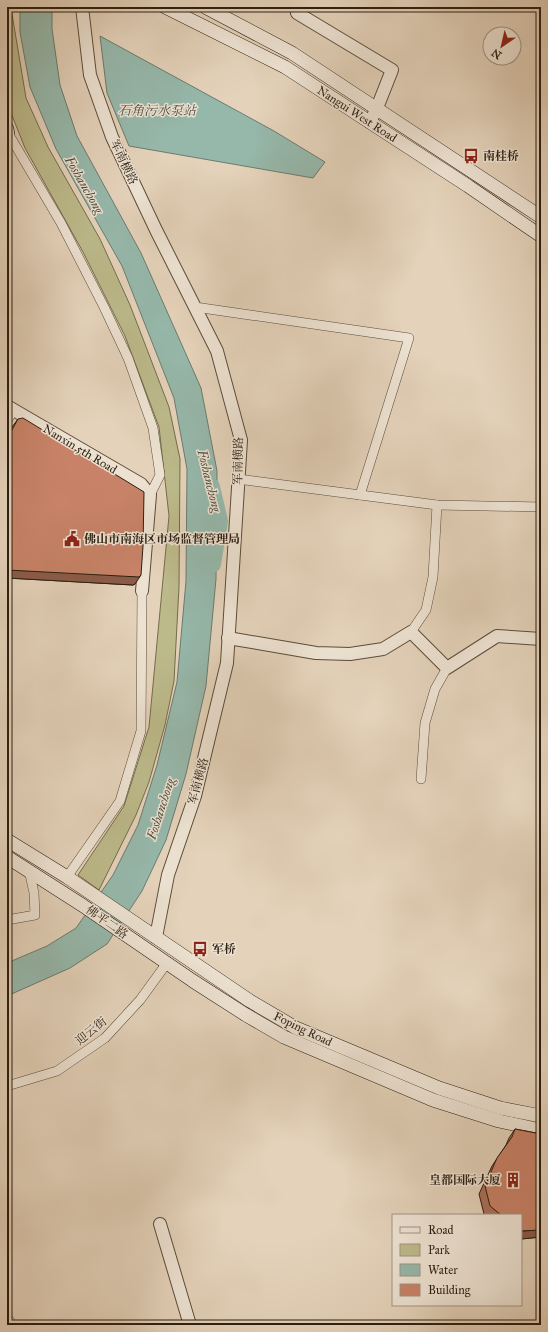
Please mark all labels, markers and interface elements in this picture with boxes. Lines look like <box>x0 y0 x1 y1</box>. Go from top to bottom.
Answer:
north arrow <box>482 26 522 66</box>
text: N <box>489 46 504 62</box>
street label: Nangui West Road <box>314 83 399 146</box>
water label: 石角污水泵站 <box>118 103 198 119</box>
street label: 军南横路 <box>108 137 140 187</box>
bus stop icon: 南桂桥 <box>462 147 480 165</box>
place label: 南桂桥 <box>483 149 519 163</box>
water label: Foshanchong <box>61 153 107 218</box>
street label: Nanxin 5th Road <box>40 421 120 477</box>
street label: 军南横路 <box>231 437 245 485</box>
water label: Foshanchong <box>193 447 225 515</box>
public building icon: 佛山市南海区市场监督管理局 <box>63 530 81 548</box>
place label: 佛山市南海区市场监督管理局 <box>84 532 240 546</box>
street label: 军南横路 <box>185 756 211 806</box>
water label: Foshanchong <box>143 775 179 843</box>
street label: 佛平二路 <box>83 902 131 942</box>
bus stop icon: 军桥 <box>191 940 209 958</box>
place label: 军桥 <box>212 942 236 956</box>
street label: Foping Road <box>271 1009 334 1050</box>
street label: 迎云街 <box>73 1014 110 1048</box>
building icon: 皇都国际大厦 <box>504 1171 522 1189</box>
place label: 皇都国际大厦 <box>429 1173 501 1187</box>
legend <box>392 1214 522 1306</box>
text: Road <box>428 1223 454 1237</box>
text: Park <box>428 1243 450 1257</box>
text: Water <box>428 1263 458 1277</box>
text: Building <box>428 1283 471 1298</box>

